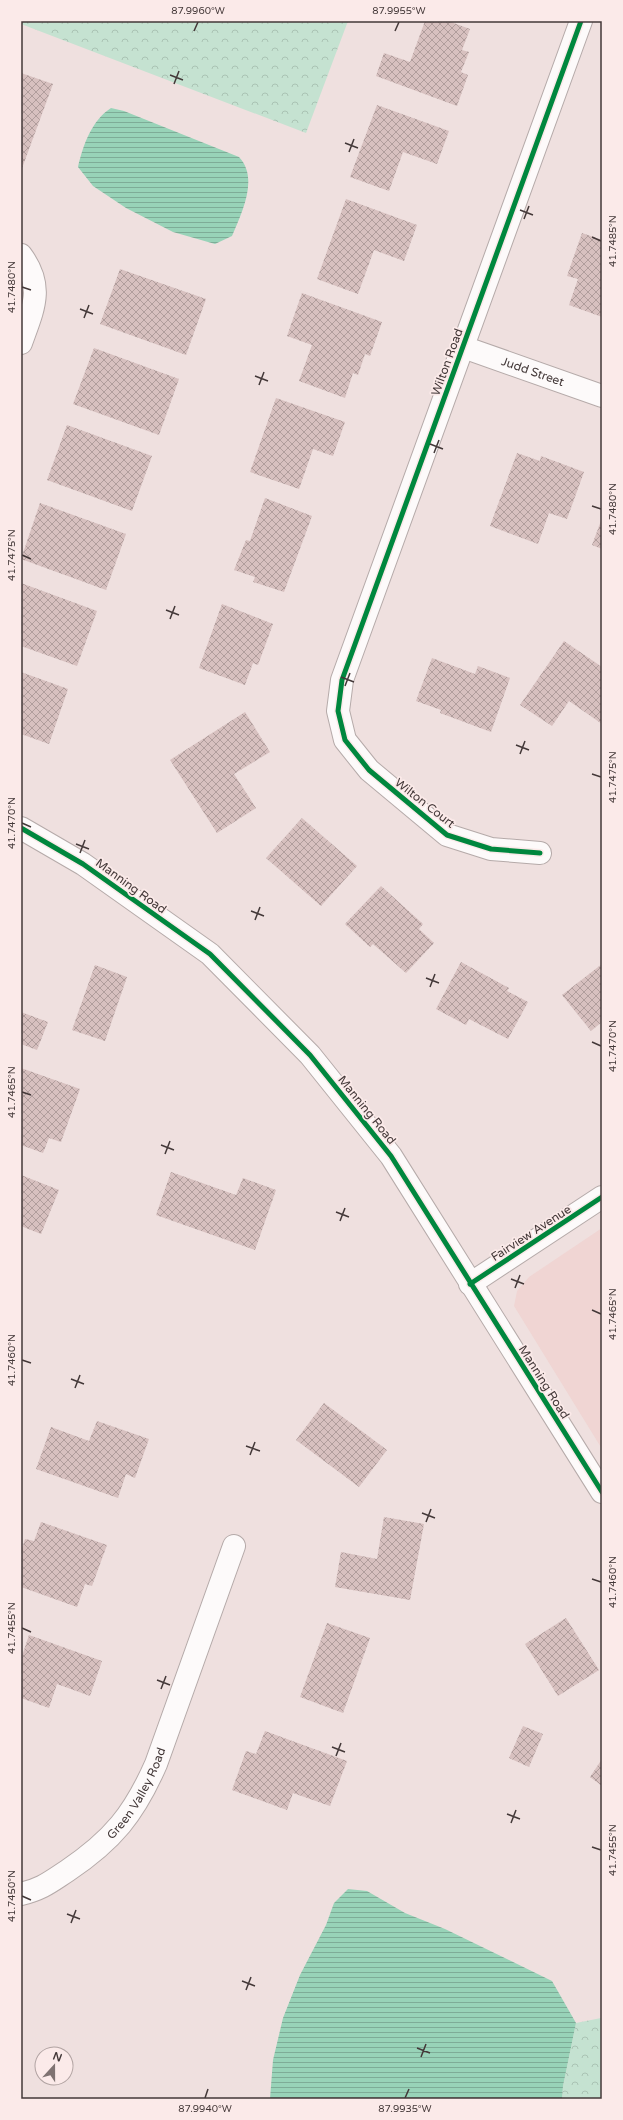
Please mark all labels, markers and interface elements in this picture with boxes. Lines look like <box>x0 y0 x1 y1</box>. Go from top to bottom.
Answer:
text: 87.9960°W <box>171 5 225 17</box>
text: 87.9955°W <box>372 5 426 17</box>
text: 41.7485°N <box>607 215 619 267</box>
text: 41.7480°N <box>6 261 18 313</box>
street label: Wilton Road <box>428 327 466 397</box>
street label: Judd Street <box>500 354 566 389</box>
text: 41.7480°N <box>607 483 619 535</box>
text: 41.7475°N <box>6 529 18 581</box>
text: 41.7475°N <box>607 751 619 803</box>
street label: Wilton Court <box>392 775 458 831</box>
text: 41.7470°N <box>6 797 18 849</box>
street label: Manning Road <box>93 856 169 916</box>
text: 41.7470°N <box>607 1020 619 1072</box>
text: 41.7465°N <box>6 1066 18 1118</box>
street label: Manning Road <box>335 1073 399 1147</box>
street label: Fairview Avenue <box>488 1202 574 1264</box>
text: 41.7465°N <box>607 1288 619 1340</box>
text: 41.7460°N <box>6 1334 18 1386</box>
street label: Manning Road <box>516 1343 572 1421</box>
text: 41.7460°N <box>607 1556 619 1608</box>
text: 41.7455°N <box>6 1602 18 1654</box>
street label: Green Valley Road <box>104 1746 168 1842</box>
text: 41.7455°N <box>607 1824 619 1876</box>
text: 41.7450°N <box>6 1870 18 1922</box>
north arrow <box>34 2046 74 2086</box>
text: N <box>51 2049 64 2065</box>
text: 87.9940°W <box>178 2103 232 2115</box>
text: 87.9935°W <box>378 2103 432 2115</box>

